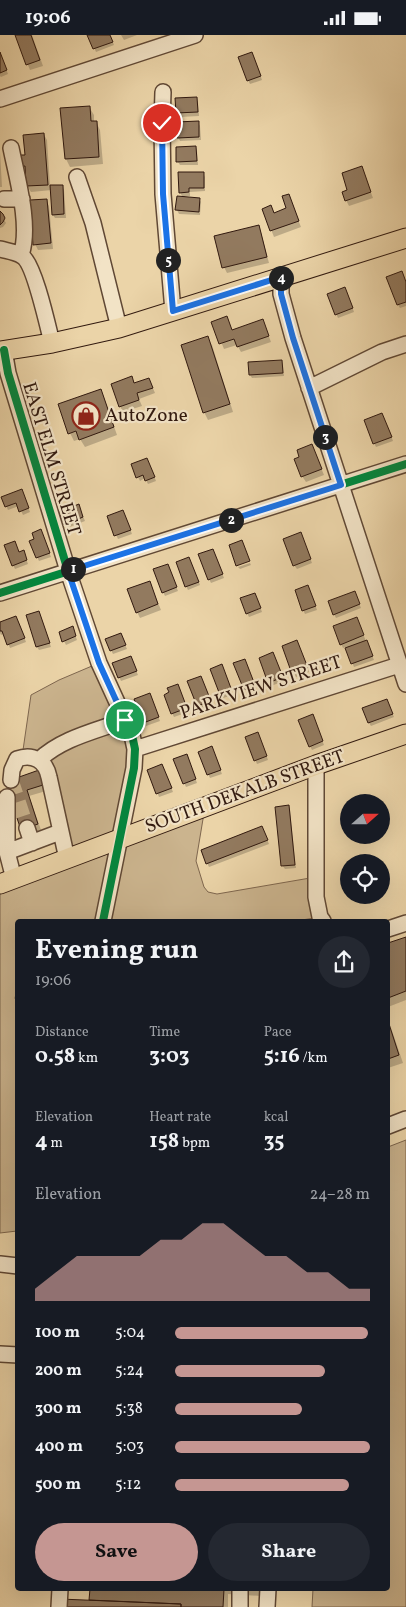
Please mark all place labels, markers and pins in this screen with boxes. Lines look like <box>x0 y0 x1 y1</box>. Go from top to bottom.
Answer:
pin <box>141 102 183 144</box>
pin: 5 <box>156 247 180 273</box>
pin: 4 <box>268 265 294 291</box>
shop icon: AutoZone <box>71 401 101 431</box>
place label: AutoZone <box>105 403 188 429</box>
pin: 3 <box>312 425 338 449</box>
pin: 2 <box>218 507 244 533</box>
pin: 1 <box>60 557 86 581</box>
pin <box>104 699 146 741</box>

